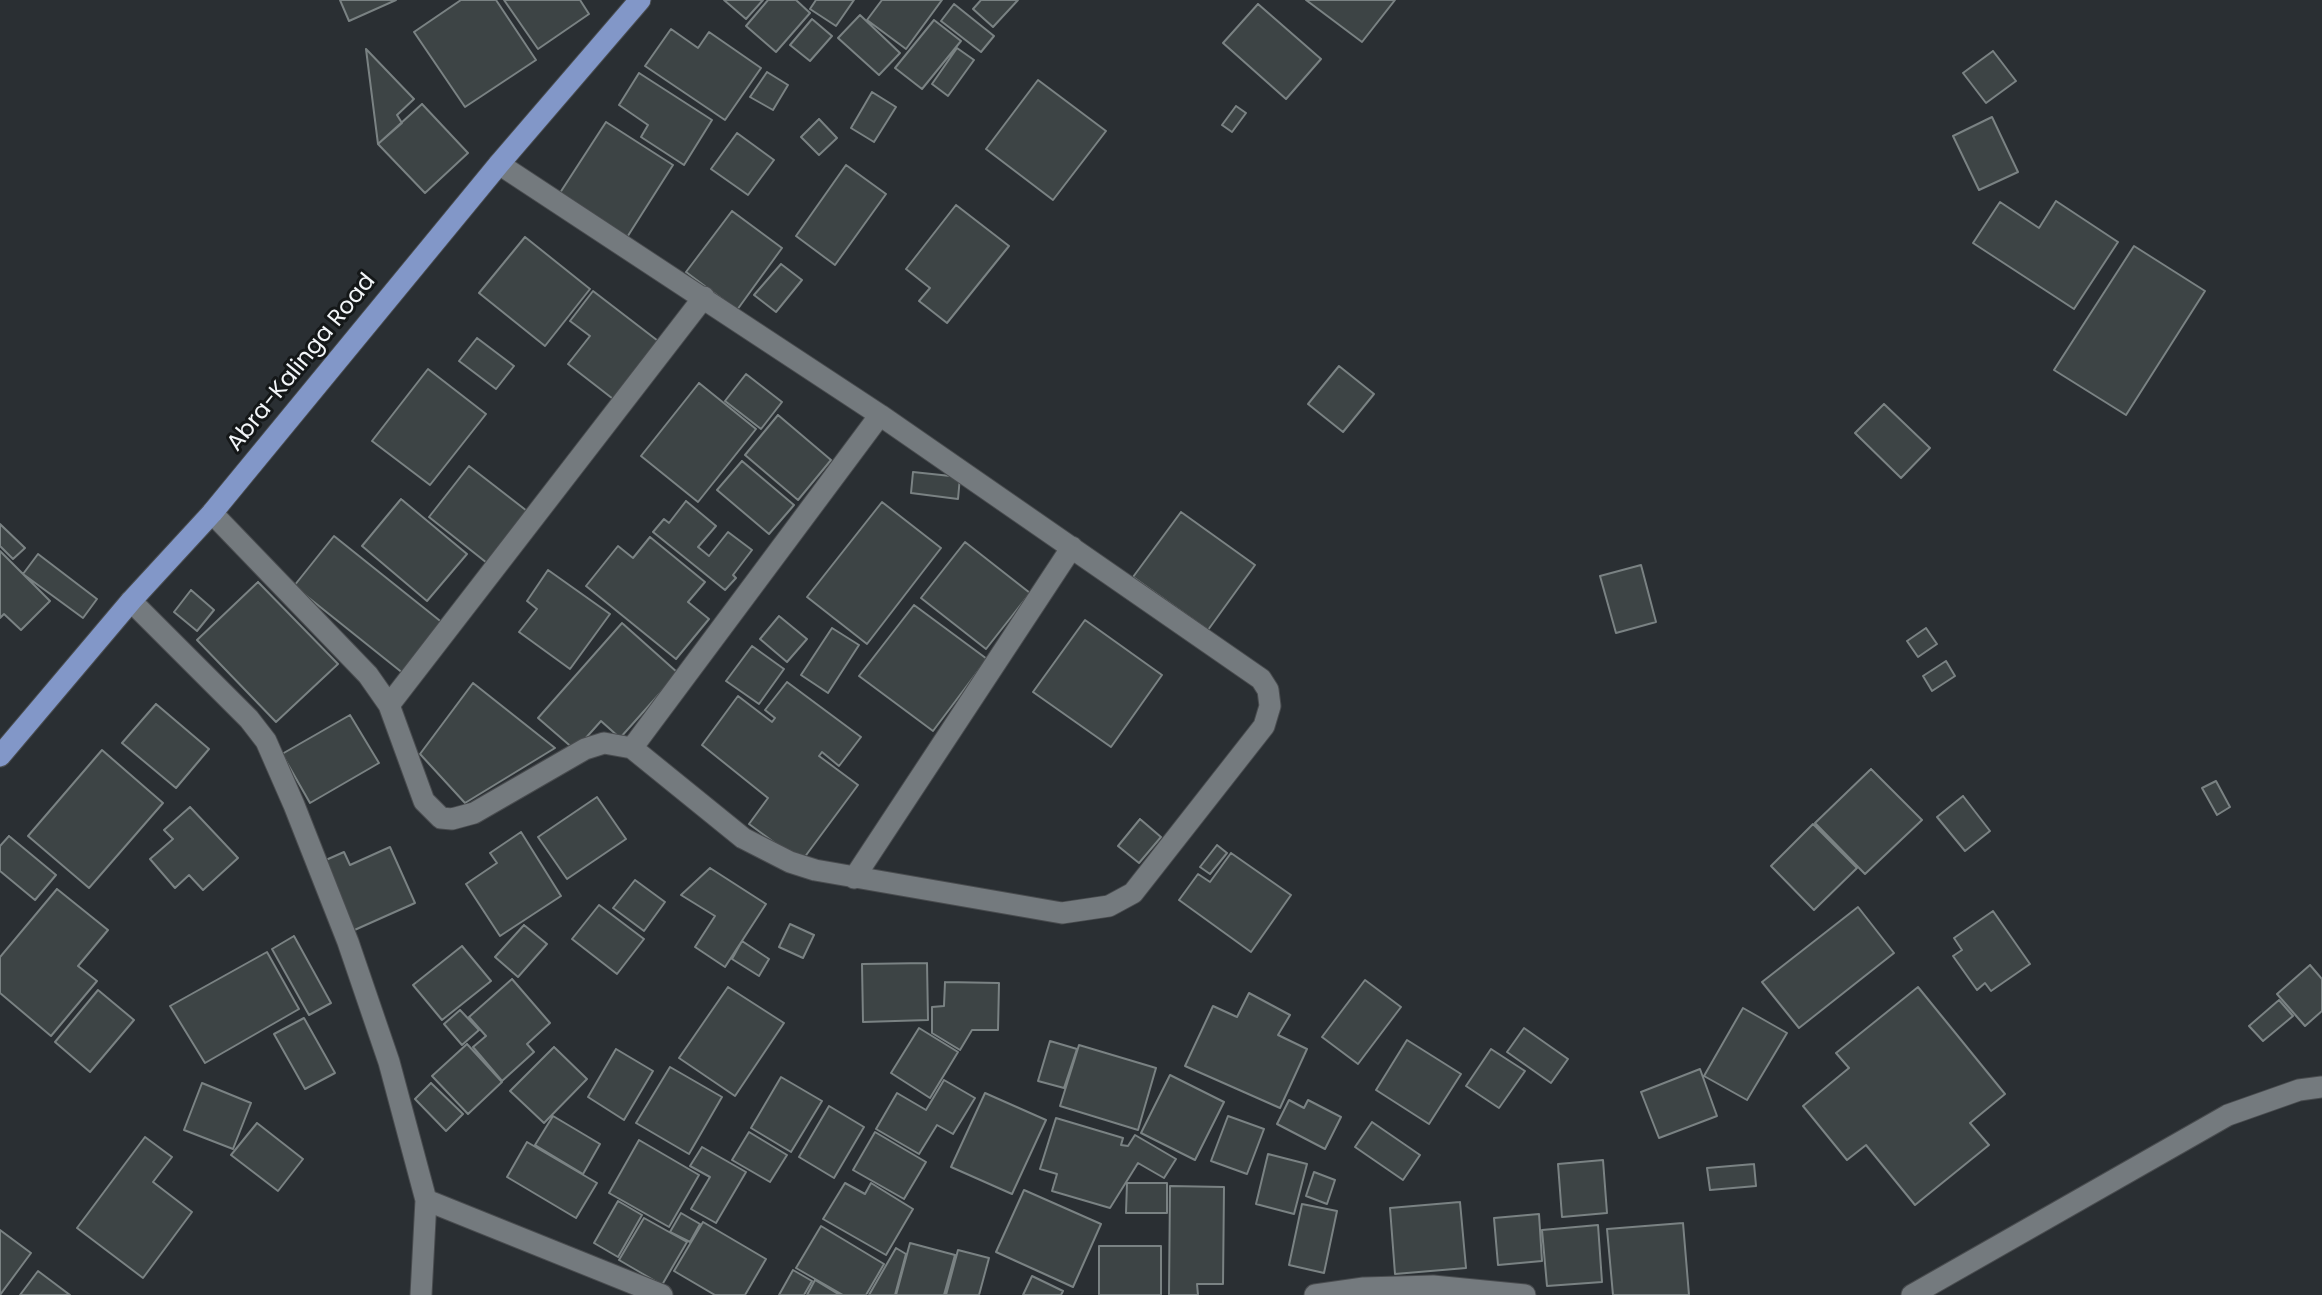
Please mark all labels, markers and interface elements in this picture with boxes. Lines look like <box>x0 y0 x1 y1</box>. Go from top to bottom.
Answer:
street label: Abra-Kalinga Road <box>222 269 382 457</box>

